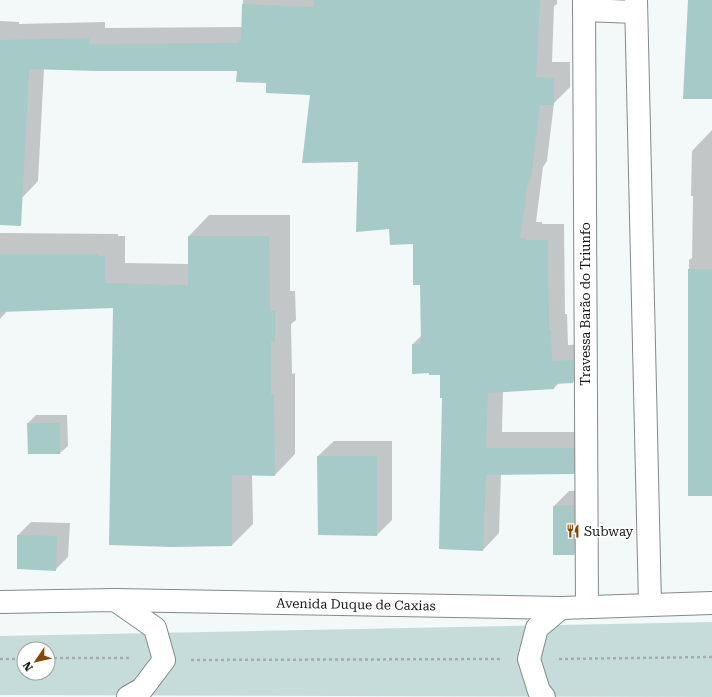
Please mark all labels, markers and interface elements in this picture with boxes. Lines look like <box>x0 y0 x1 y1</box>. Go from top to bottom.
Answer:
street label: Travessa Barão do Triunfo <box>578 222 593 386</box>
restaurant icon: Subway <box>565 523 581 539</box>
place label: Subway <box>584 524 634 539</box>
street label: Avenida Duque de Caxias <box>276 596 436 613</box>
north arrow <box>16 641 56 681</box>
text: N <box>20 659 36 673</box>

